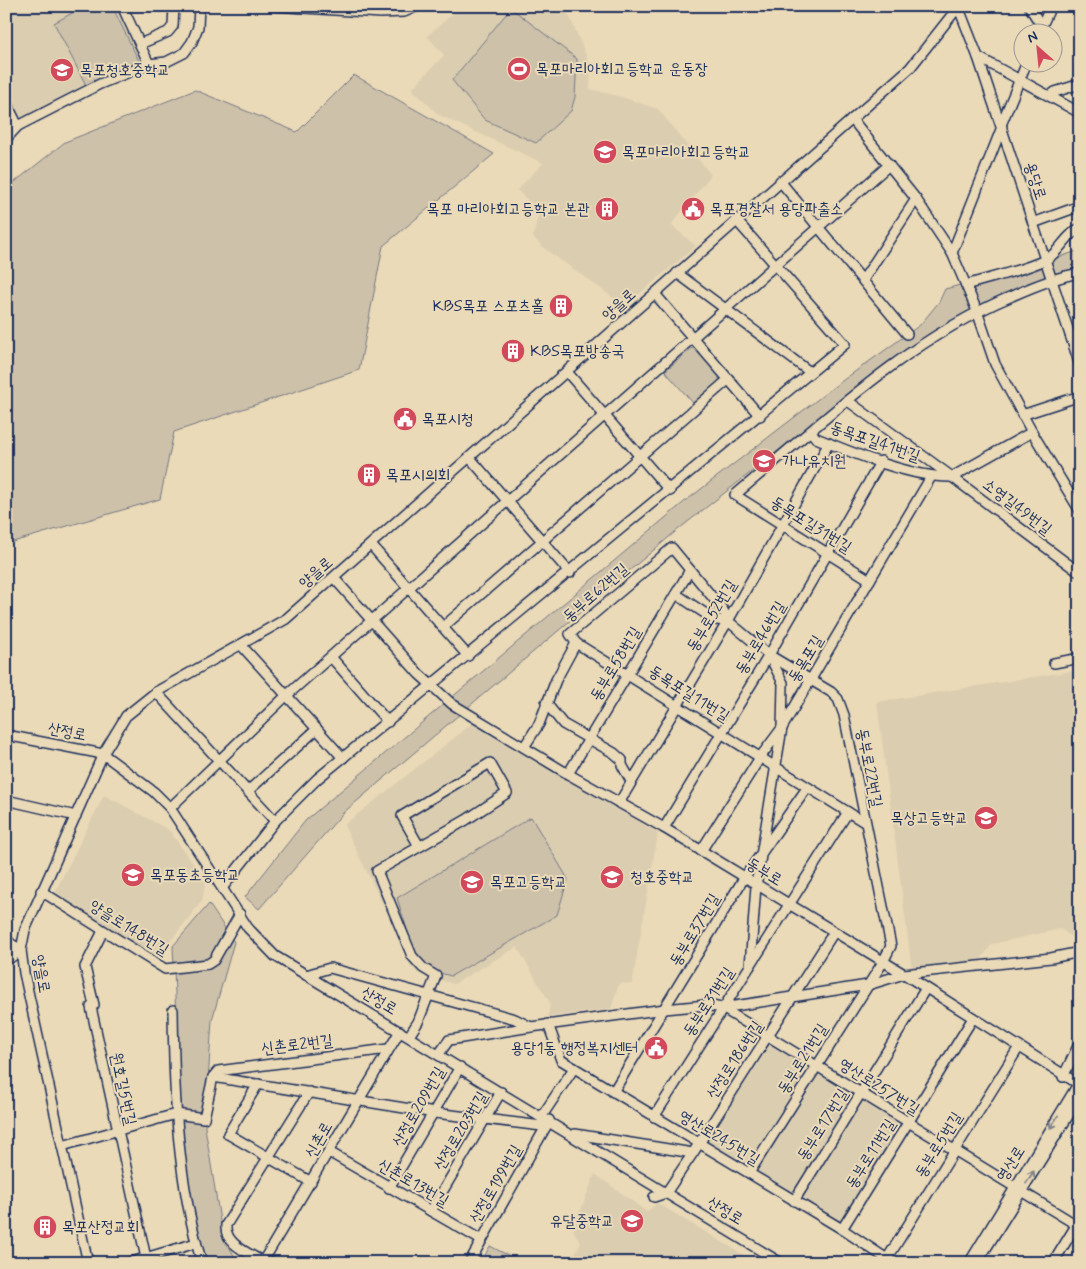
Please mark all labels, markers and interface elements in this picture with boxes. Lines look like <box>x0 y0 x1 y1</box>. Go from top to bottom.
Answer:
north arrow <box>1014 22 1064 72</box>
text: N <box>1024 27 1041 47</box>
sports icon: 목포마리아회고등학교 운동장 <box>506 56 532 82</box>
school or university icon: 목포청호중학교 <box>49 57 75 83</box>
place label: 목포마리아회고등학교 운동장 <box>536 59 708 80</box>
place label: 목포청호중학교 <box>80 60 170 81</box>
school or university icon: 목포마리아회고등학교 <box>592 139 618 165</box>
place label: 목포마리아회고등학교 <box>622 142 751 163</box>
street label: 용당로 <box>1019 159 1051 203</box>
building icon: 목포 마리아회고등학교 본관 <box>594 196 620 222</box>
public building icon: 목포경찰서 용당파출소 <box>680 196 706 222</box>
place label: 목포 마리아회고등학교 본관 <box>427 199 590 220</box>
place label: 목포경찰서 용당파출소 <box>710 199 843 220</box>
street label: 양을로 <box>598 284 640 326</box>
building icon: KBS목포 스포츠홀 <box>548 293 574 319</box>
place label: KBS목포 스포츠홀 <box>432 296 544 317</box>
building icon: KBS목포방송국 <box>500 338 526 364</box>
place label: KBS목포방송국 <box>530 341 625 362</box>
public building icon: 목포시청 <box>392 406 418 432</box>
place label: 목포시청 <box>422 409 474 430</box>
street label: 동목포길41번길 <box>827 417 923 467</box>
school or university icon: 가나유치원 <box>751 448 777 474</box>
place label: 가나유치원 <box>782 451 846 472</box>
building icon: 목포시의회 <box>356 462 382 488</box>
place label: 목포시의회 <box>386 465 450 486</box>
street label: 소영길49번길 <box>978 474 1056 540</box>
street label: 동목포길31번길 <box>767 492 856 558</box>
street label: 양을로 <box>295 552 337 594</box>
street label: 동부로62번길 <box>559 559 633 627</box>
street label: 동부로52번길 <box>682 576 742 656</box>
street label: 동부로46번길 <box>731 597 791 679</box>
street label: 동부로58번길 <box>586 623 646 705</box>
street label: 동목포길 <box>784 631 828 686</box>
street label: 동목포길11번길 <box>645 661 733 727</box>
street label: 산정로 <box>46 718 88 746</box>
street label: 동부로22번길 <box>851 727 887 809</box>
school or university icon: 목상고등학교 <box>973 805 999 831</box>
place label: 목상고등학교 <box>891 808 968 829</box>
street label: 동부로 <box>742 853 786 891</box>
school or university icon: 목포동초등학교 <box>120 862 146 888</box>
school or university icon: 청호중학교 <box>599 864 625 890</box>
place label: 목포동초등학교 <box>150 865 240 886</box>
place label: 청호중학교 <box>630 867 694 888</box>
school or university icon: 목포고등학교 <box>459 869 485 895</box>
place label: 목포고등학교 <box>490 872 567 893</box>
street label: 동부로37번길 <box>665 890 725 970</box>
street label: 양을로148번길 <box>85 895 173 961</box>
street label: 양을로 <box>27 953 55 995</box>
street label: 동부로31번길 <box>679 963 739 1041</box>
street label: 산정로 <box>357 982 401 1020</box>
street label: 산정로186번길 <box>702 1017 768 1103</box>
street label: 동부로21번길 <box>773 1020 833 1098</box>
street label: 신촌로2번길 <box>260 1030 334 1060</box>
public building icon: 용당1동 행정복지센터 <box>643 1035 669 1061</box>
place label: 용당1동 행정복지센터 <box>511 1038 638 1059</box>
street label: 원호길5번길 <box>105 1051 141 1127</box>
street label: 영산로257번길 <box>835 1054 923 1120</box>
street label: 산정로209번길 <box>388 1063 450 1151</box>
street label: 동부로17번길 <box>793 1085 853 1165</box>
street label: 산정로203번길 <box>429 1088 493 1174</box>
street label: 영산로245번길 <box>675 1106 764 1171</box>
street label: 동부로5번길 <box>910 1108 968 1182</box>
street label: 동부로11번길 <box>841 1115 901 1193</box>
one-way arrow <box>1049 1115 1059 1129</box>
street label: 신촌로 <box>300 1118 338 1162</box>
street label: 산정로199번길 <box>465 1141 527 1227</box>
street label: 영산로 <box>992 1142 1030 1186</box>
street label: 신촌로13번길 <box>374 1154 452 1212</box>
one-way arrow <box>1026 1170 1036 1184</box>
street label: 산정로 <box>703 1192 747 1230</box>
school or university icon: 유달중학교 <box>619 1208 645 1234</box>
place label: 유달중학교 <box>550 1211 614 1232</box>
building icon: 목포산정교회 <box>32 1214 58 1240</box>
place label: 목포산정교회 <box>62 1217 139 1238</box>

